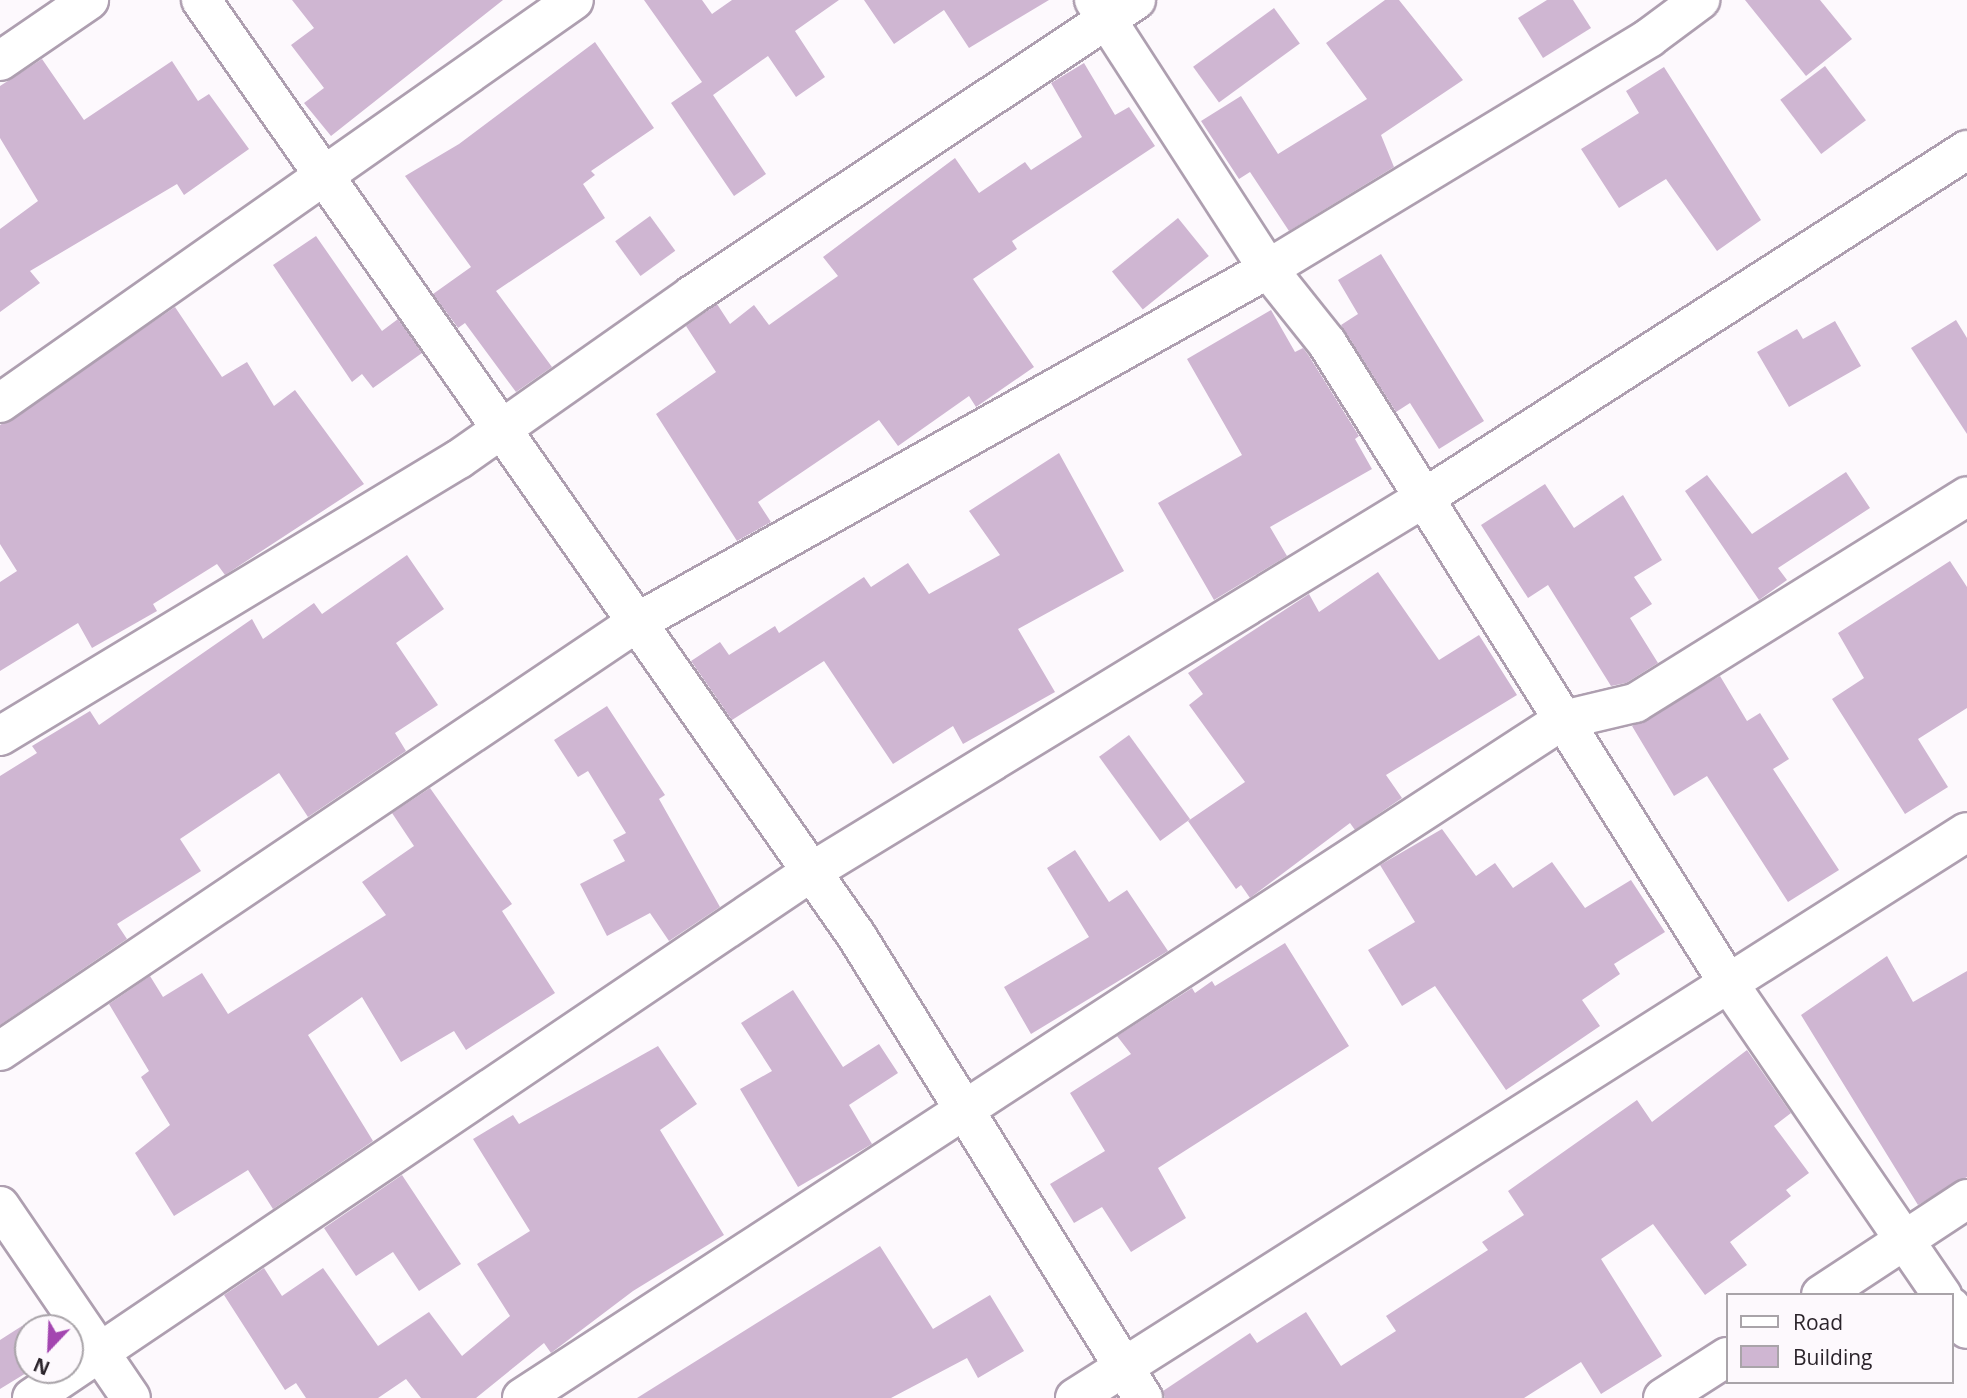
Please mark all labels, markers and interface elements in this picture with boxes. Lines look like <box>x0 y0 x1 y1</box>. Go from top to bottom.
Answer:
legend <box>1726 1293 1953 1384</box>
text: Road <box>1793 1308 1843 1336</box>
north arrow <box>14 1314 84 1384</box>
text: Building <box>1793 1343 1872 1371</box>
text: N <box>29 1352 54 1381</box>

